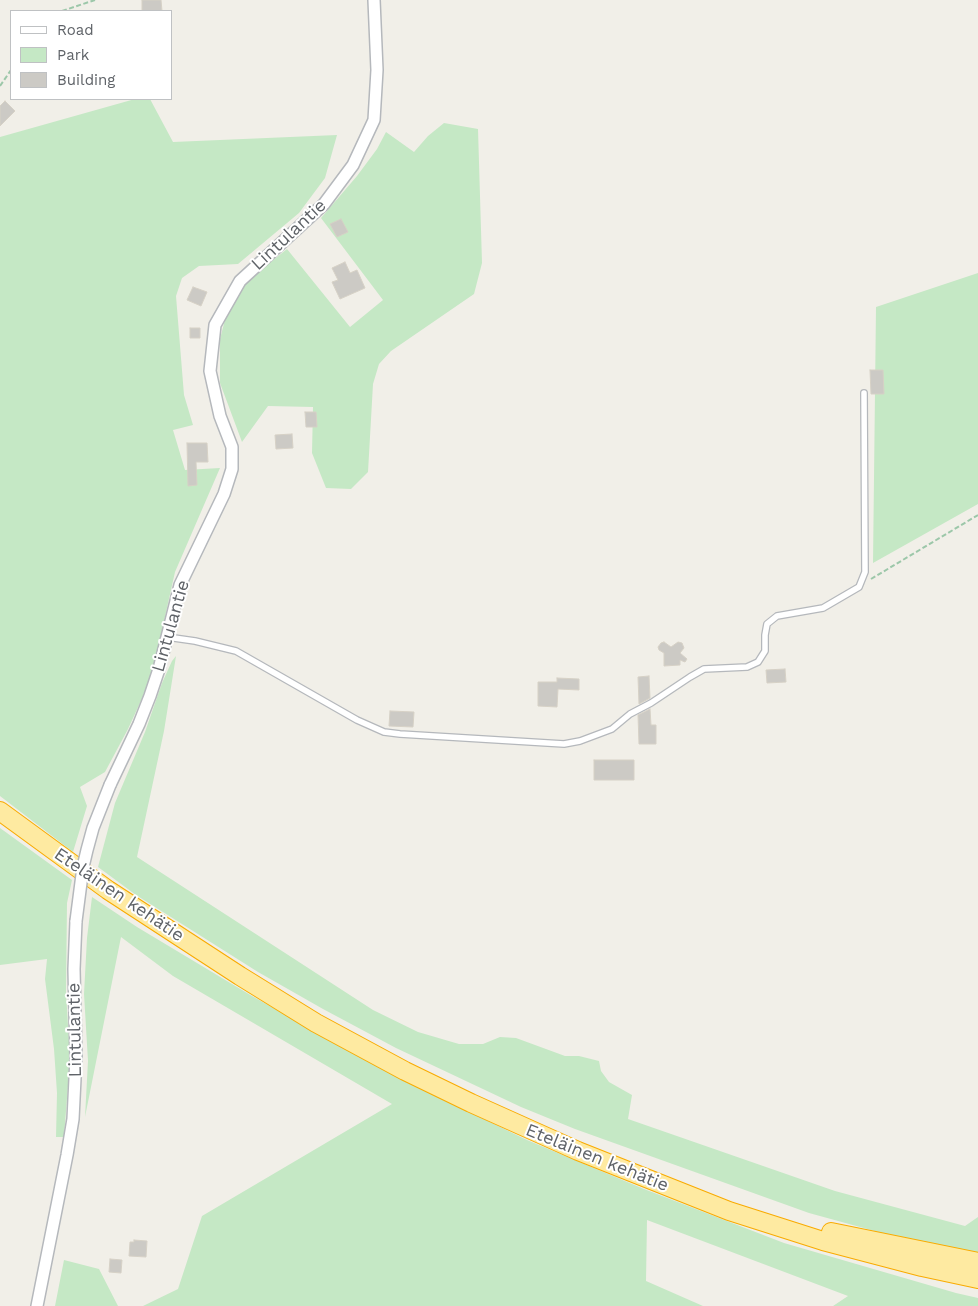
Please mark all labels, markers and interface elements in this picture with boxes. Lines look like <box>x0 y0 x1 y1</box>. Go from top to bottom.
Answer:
legend <box>10 10 172 100</box>
text: Road <box>57 21 94 39</box>
text: Park <box>57 46 89 64</box>
text: Building <box>57 71 115 89</box>
street label: Lintulantie <box>247 195 331 275</box>
street label: Lintulantie <box>148 578 194 674</box>
street label: Eteläinen kehätie <box>50 843 188 947</box>
street label: Lintulantie <box>63 982 87 1078</box>
street label: Eteläinen kehätie <box>522 1119 672 1197</box>

